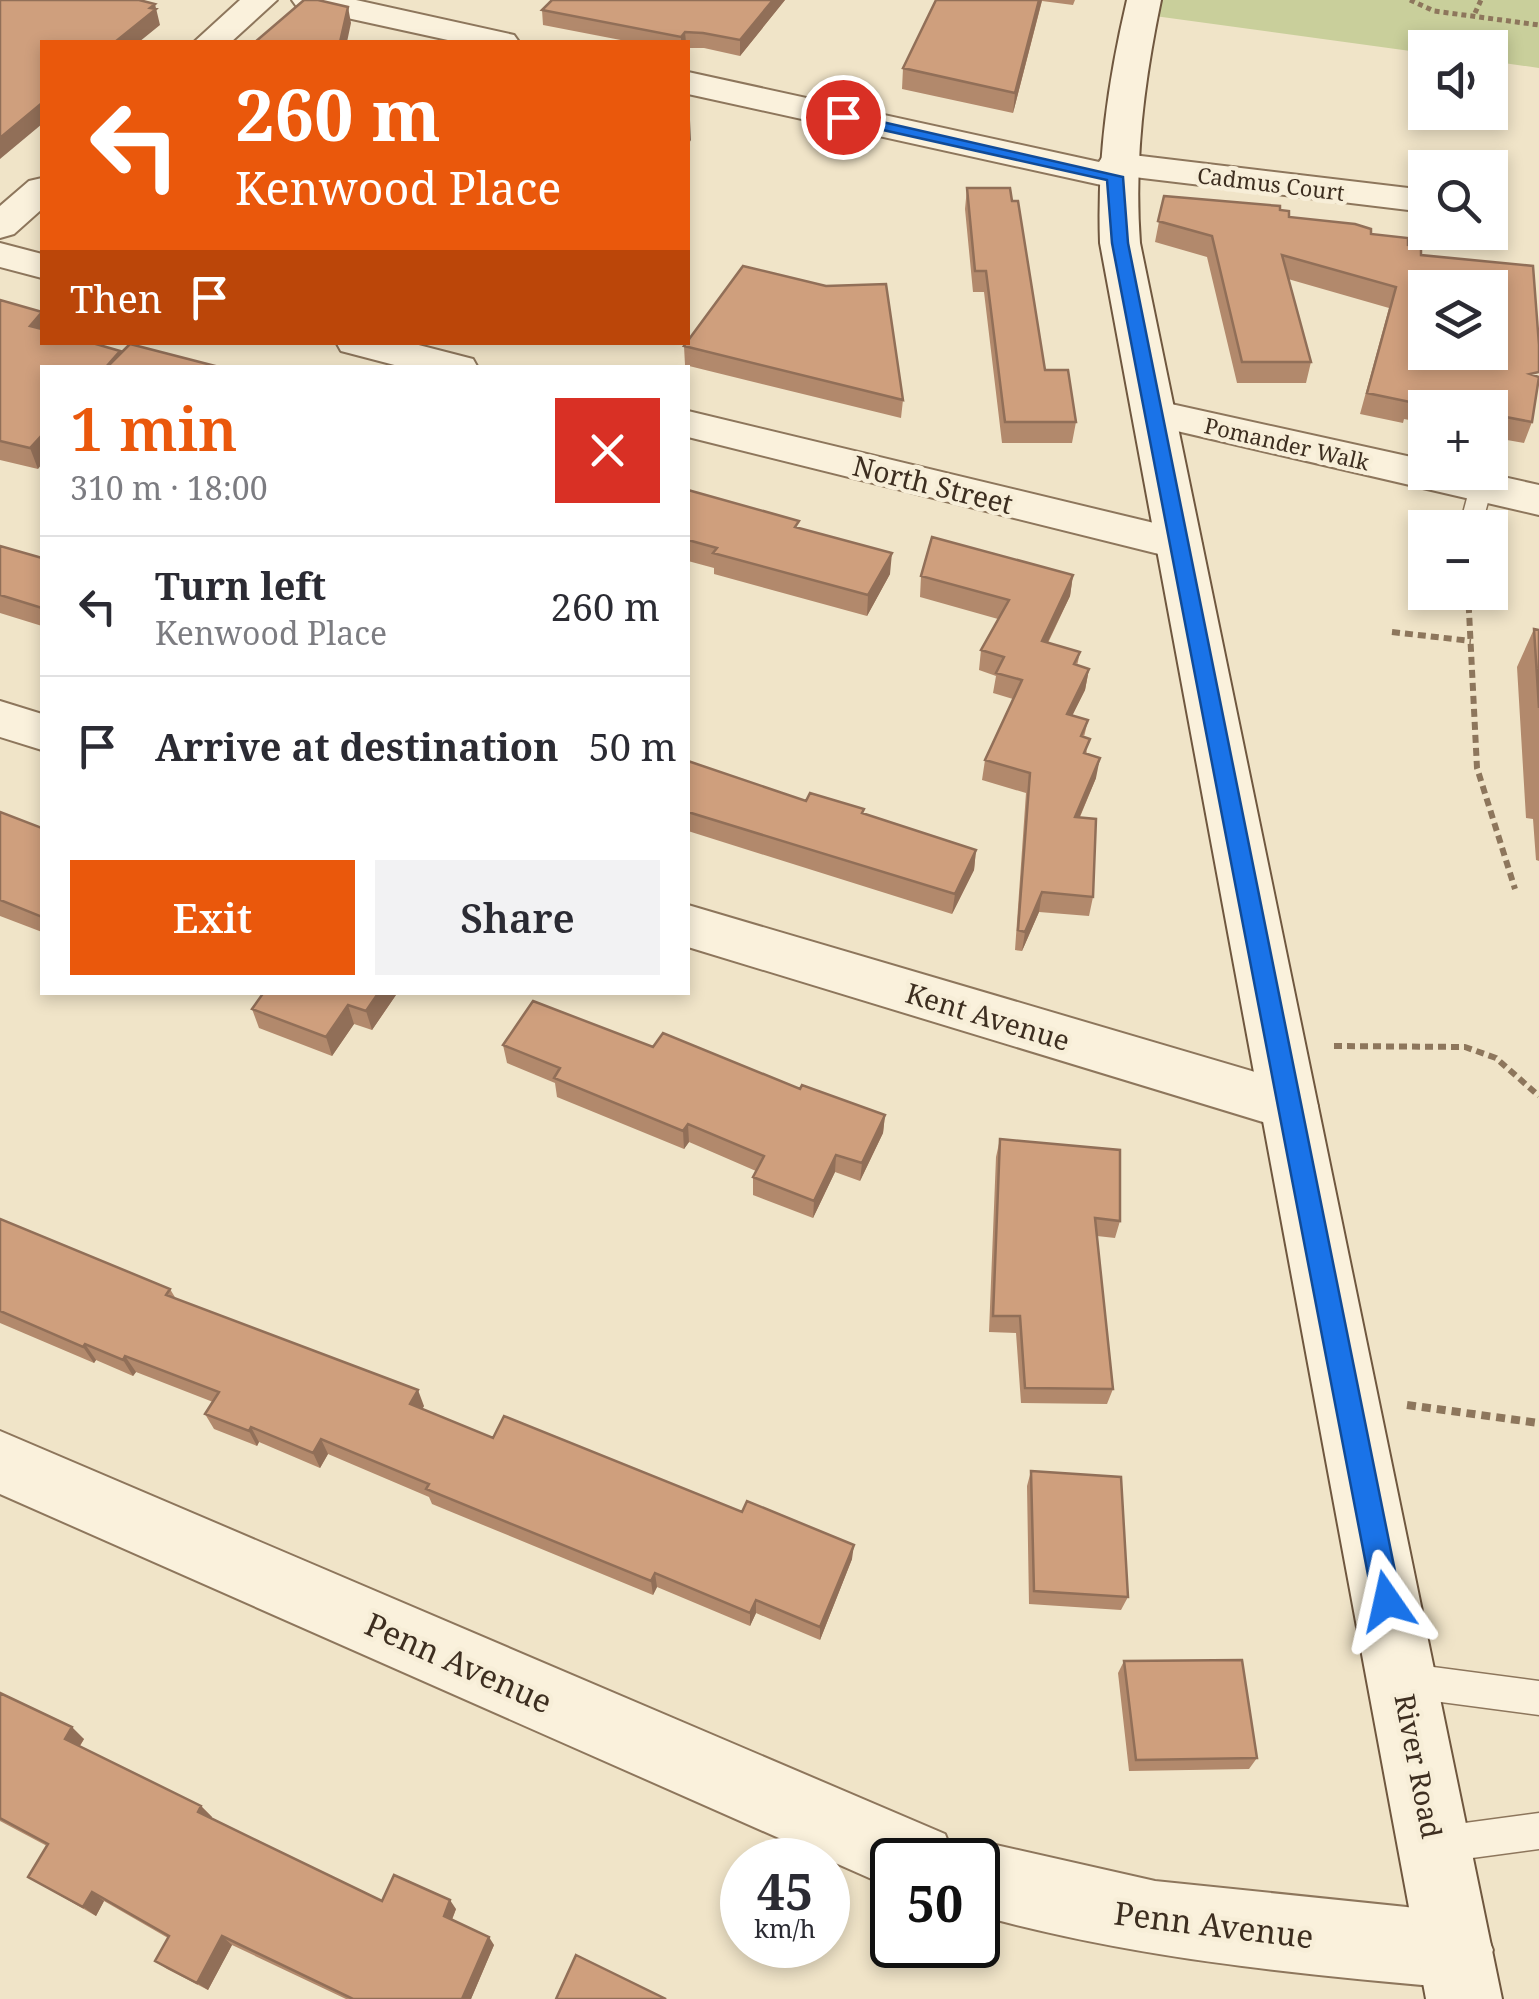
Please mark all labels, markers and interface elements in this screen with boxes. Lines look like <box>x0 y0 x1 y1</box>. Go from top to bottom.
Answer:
map controls <box>1408 30 1508 610</box>
button: sound <box>1408 30 1508 130</box>
text: 260 m <box>235 66 441 162</box>
pin <box>801 75 886 160</box>
icon: left <box>70 80 200 210</box>
icon: arrive <box>816 90 871 145</box>
button: search <box>1408 150 1508 250</box>
text: Kenwood Place <box>235 157 561 218</box>
street label: Cadmus Court <box>1196 159 1347 207</box>
icon: arrive <box>182 270 237 325</box>
button: layers <box>1408 270 1508 370</box>
text: Then <box>70 272 162 324</box>
text: 1 min <box>70 387 238 469</box>
button: + <box>1408 390 1508 490</box>
button: close <box>555 398 660 503</box>
street label: Pomander Walk <box>1202 409 1372 477</box>
street label: North Street <box>849 446 1017 522</box>
text: 310 m · 18:00 <box>70 466 268 509</box>
button: − <box>1408 510 1508 610</box>
text: Turn left <box>155 559 326 611</box>
icon: left <box>70 579 125 634</box>
text: 260 m <box>550 580 660 632</box>
text: Kenwood Place <box>155 611 387 654</box>
icon: arrive <box>70 719 125 774</box>
text: Arrive at destination <box>155 720 559 772</box>
text: 50 m <box>589 720 677 772</box>
button: Exit <box>70 860 355 975</box>
button: Share <box>375 860 660 975</box>
street label: Kent Avenue <box>901 973 1075 1059</box>
position arrow <box>1335 1549 1439 1653</box>
street label: Penn Avenue <box>359 1602 559 1722</box>
street label: River Road <box>1386 1690 1452 1842</box>
speed limit sign: 50 <box>870 1838 1000 1968</box>
text: 45 <box>757 1857 813 1925</box>
street label: Penn Avenue <box>1112 1890 1316 1958</box>
text: km/h <box>754 1911 816 1945</box>

